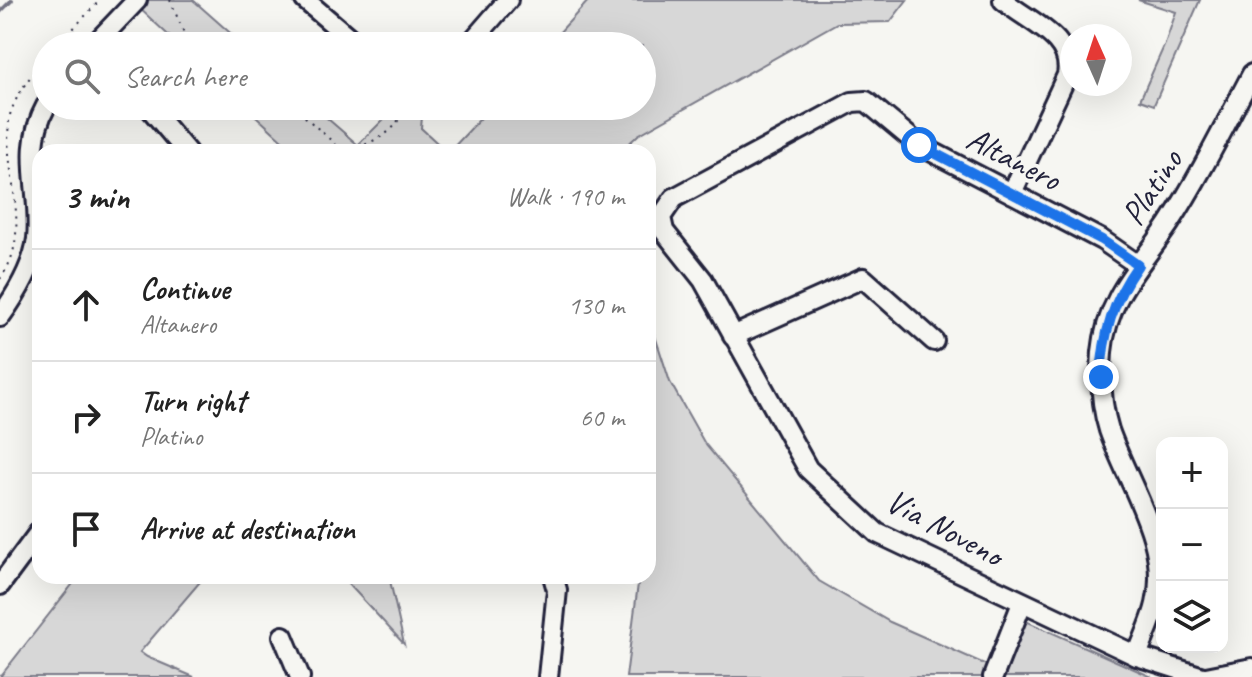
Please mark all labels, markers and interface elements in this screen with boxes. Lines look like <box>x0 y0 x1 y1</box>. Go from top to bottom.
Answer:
north arrow <box>1060 24 1132 96</box>
search box <box>32 32 656 120</box>
icon: search <box>60 54 104 98</box>
text: Search here <box>124 57 246 95</box>
street label: Altanero <box>960 117 1070 201</box>
route start <box>901 127 937 163</box>
street label: Platino <box>1111 140 1193 233</box>
text: 3 min <box>64 175 129 218</box>
text: Walk · 190 m <box>507 180 624 213</box>
text: Continue <box>140 270 230 308</box>
icon: ahead <box>64 283 108 327</box>
text: 130 m <box>568 289 624 322</box>
text: Altanero <box>140 308 216 341</box>
route end <box>1083 359 1119 395</box>
text: Turn right <box>140 382 245 420</box>
icon: right <box>64 395 108 439</box>
text: 60 m <box>580 401 624 434</box>
text: Platino <box>140 420 202 453</box>
map controls <box>1156 437 1228 653</box>
button: + <box>1156 437 1228 509</box>
street label: Via Noveno <box>879 479 1014 578</box>
icon: arrive <box>64 507 108 551</box>
button: − <box>1156 509 1228 581</box>
text: Arrive at destination <box>140 510 355 548</box>
button: layers <box>1156 581 1228 653</box>

